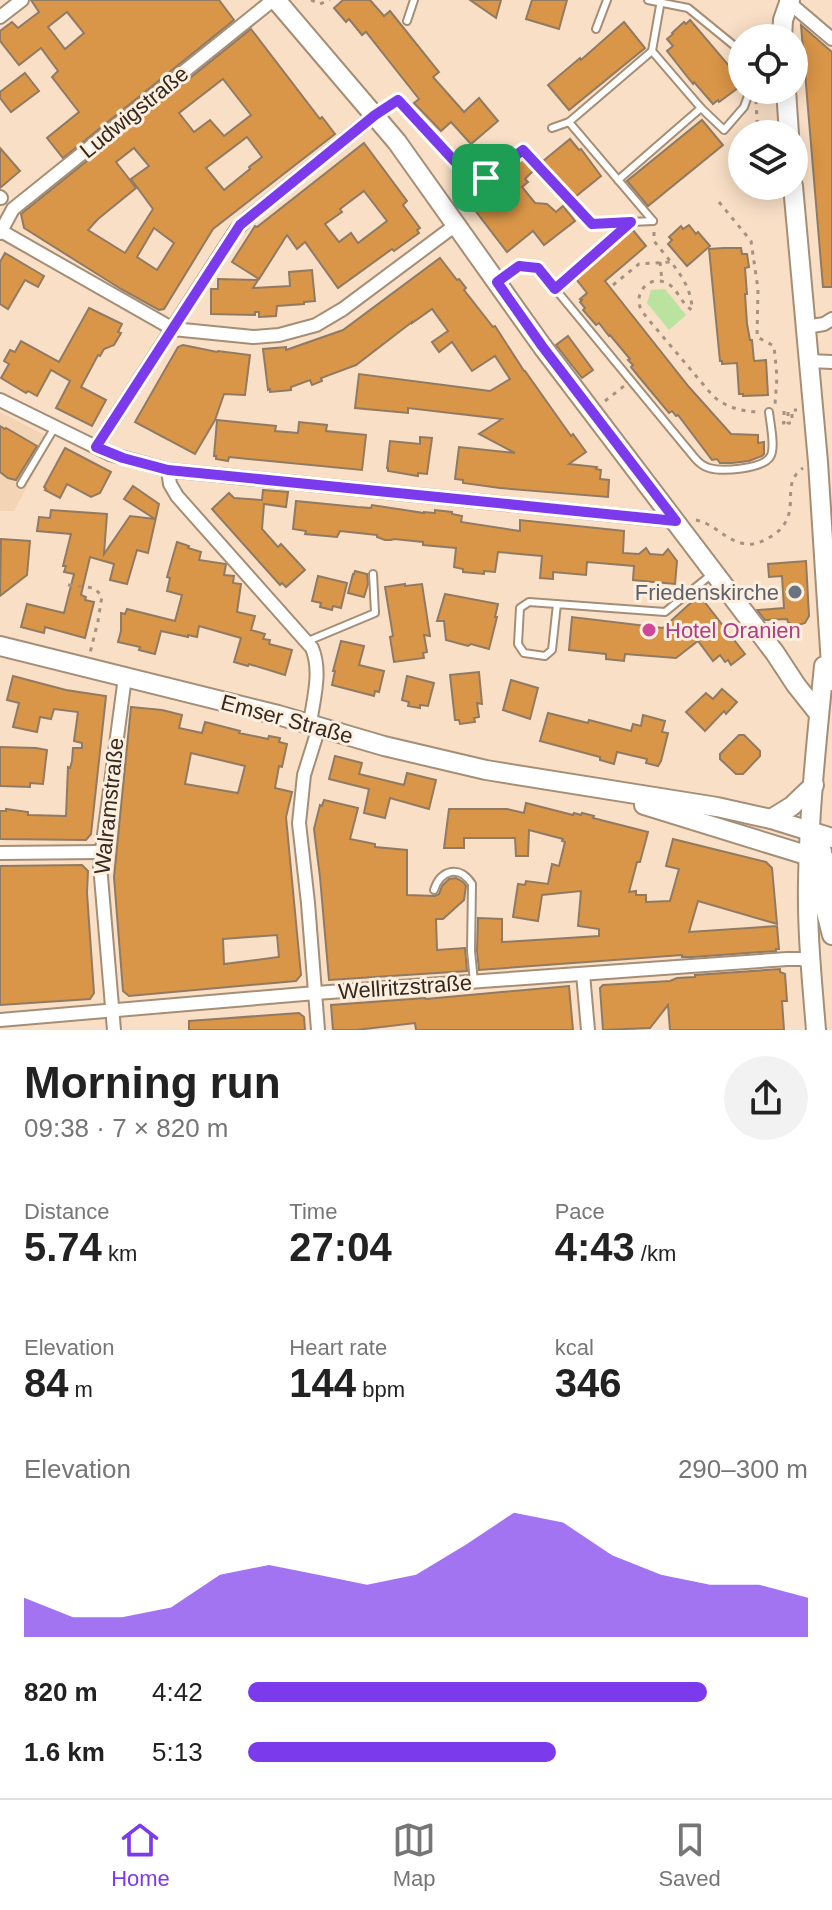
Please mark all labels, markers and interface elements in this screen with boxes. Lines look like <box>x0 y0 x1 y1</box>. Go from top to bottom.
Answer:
map controls <box>728 24 808 200</box>
button: locate <box>728 24 808 104</box>
street label: Ludwigstraße <box>75 61 193 163</box>
button: layers <box>728 120 808 200</box>
pin <box>452 144 520 212</box>
icon: arrive <box>464 156 508 200</box>
place label: Friedenskirche <box>635 580 779 605</box>
marker: Friedenskirche <box>786 583 804 601</box>
place label: Hotel Oranien <box>665 618 801 643</box>
marker: Hotel Oranien <box>640 621 658 639</box>
street label: Emser Straße <box>218 689 356 749</box>
street label: Walramstraße <box>89 736 129 876</box>
street label: Wellritzstraße <box>337 970 473 1004</box>
button: share <box>724 1056 808 1140</box>
text: Morning run <box>24 1058 281 1107</box>
text: 09:38 · 7 × 820 m <box>24 1113 229 1143</box>
text: Distance <box>24 1199 110 1224</box>
text: Time <box>289 1199 337 1224</box>
text: Pace <box>555 1199 605 1224</box>
text: 5.74 <box>24 1225 102 1269</box>
text: 27:04 <box>289 1225 392 1269</box>
text: 4:43 <box>555 1225 635 1269</box>
text: km <box>102 1241 137 1266</box>
text: /km <box>635 1241 676 1266</box>
text: Elevation <box>24 1335 115 1360</box>
text: Heart rate <box>289 1335 387 1360</box>
text: kcal <box>555 1335 594 1360</box>
text: 84 <box>24 1361 69 1405</box>
text: 144 <box>289 1361 356 1405</box>
text: 346 <box>555 1361 621 1405</box>
text: m <box>69 1377 93 1402</box>
text: bpm <box>356 1377 405 1402</box>
text: Elevation <box>24 1454 131 1484</box>
text: 290–300 m <box>678 1454 808 1484</box>
text: 820 m <box>24 1677 98 1707</box>
text: 4:42 <box>152 1677 203 1707</box>
text: 1.6 km <box>24 1737 105 1767</box>
text: 5:13 <box>152 1737 203 1767</box>
tab: Home <box>111 1818 170 1892</box>
tab: Map <box>392 1818 436 1892</box>
tab: Saved <box>658 1818 721 1892</box>

